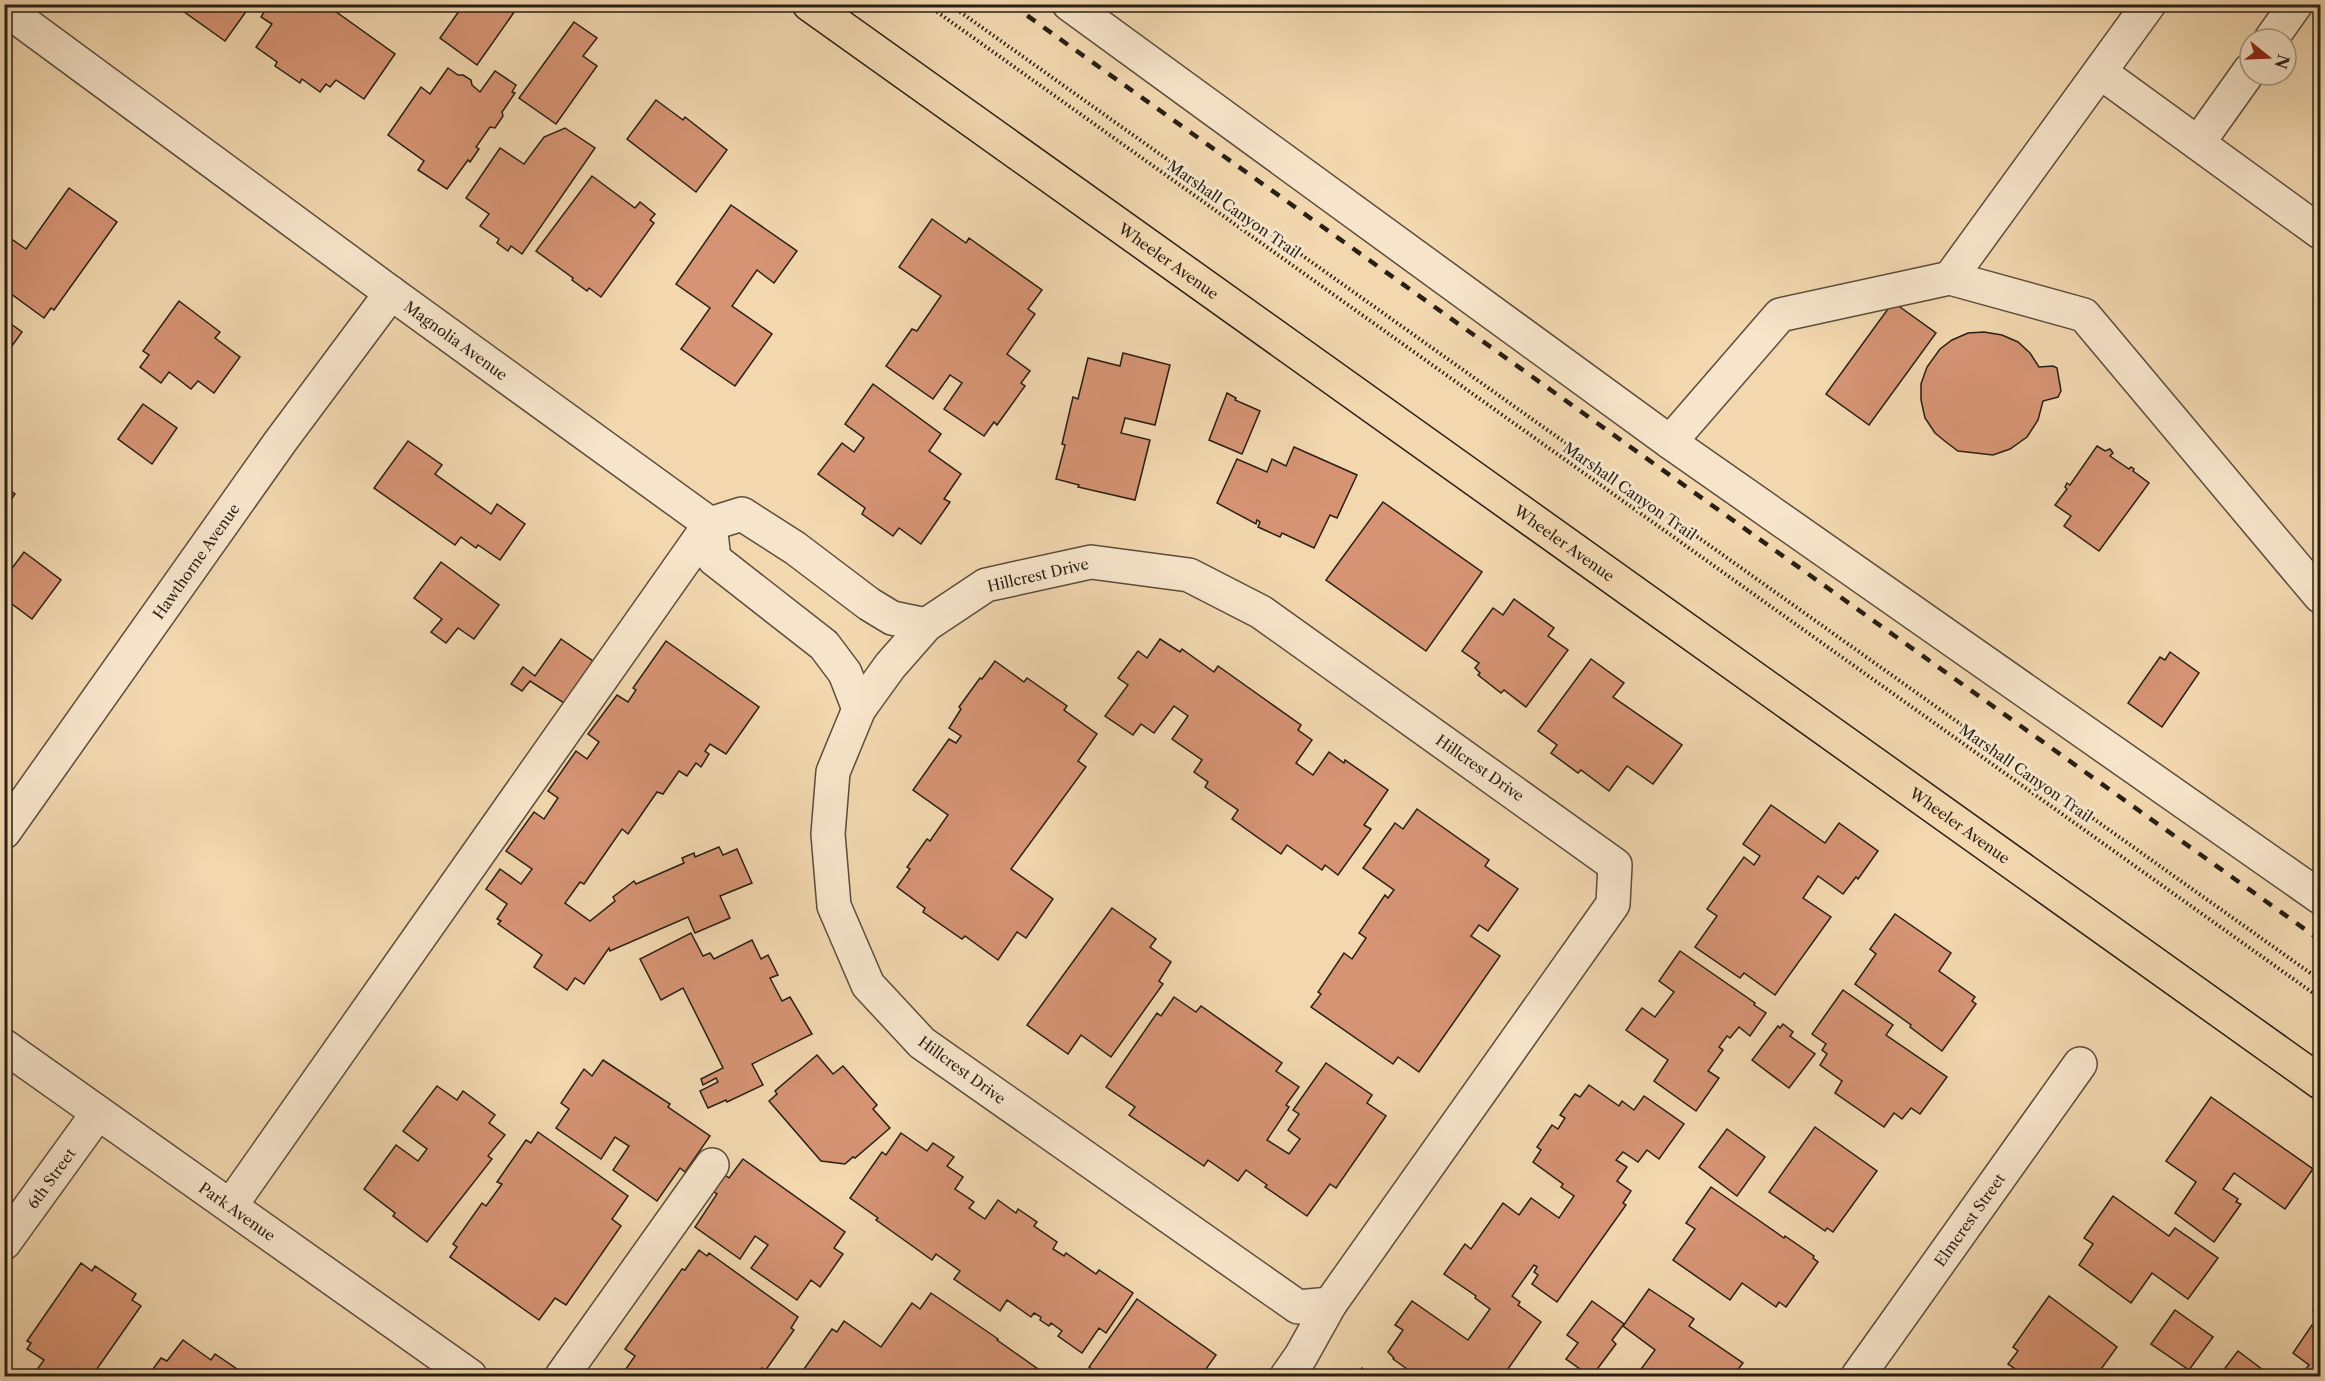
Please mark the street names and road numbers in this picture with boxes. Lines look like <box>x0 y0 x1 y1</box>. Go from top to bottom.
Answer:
street label: Marshall Canyon Trail <box>1164 156 1305 262</box>
street label: Wheeler Avenue <box>1114 218 1223 303</box>
street label: Magnolia Avenue <box>401 296 511 384</box>
street label: Marshall Canyon Trail <box>1560 438 1701 544</box>
street label: Hawthorne Avenue <box>148 499 243 623</box>
street label: Wheeler Avenue <box>1510 500 1618 585</box>
street label: Hillcrest Drive <box>985 554 1091 596</box>
street label: Marshall Canyon Trail <box>1956 720 2097 826</box>
street label: Hillcrest Drive <box>1432 731 1528 805</box>
street label: Wheeler Avenue <box>1905 782 2014 867</box>
street label: Hillcrest Drive <box>915 1032 1009 1108</box>
street label: 6th Street <box>23 1144 80 1212</box>
street label: Elmcrest Street <box>1930 1169 2009 1270</box>
street label: Park Avenue <box>196 1178 279 1245</box>

